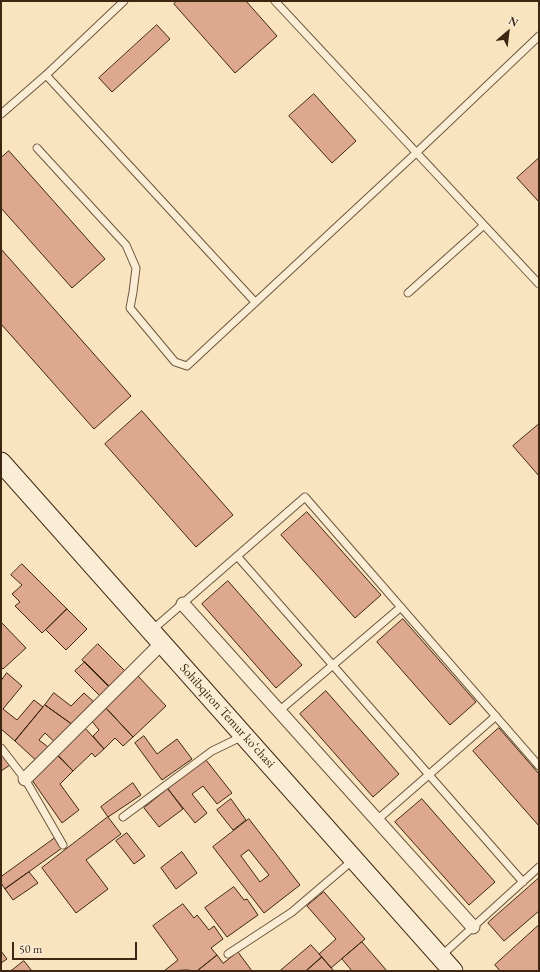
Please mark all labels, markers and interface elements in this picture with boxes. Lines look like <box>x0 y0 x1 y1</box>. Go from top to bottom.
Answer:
north arrow <box>488 12 528 52</box>
text: N <box>506 13 521 30</box>
street label: Sohibqiron Temur koʻchasi <box>176 661 278 771</box>
scale bar <box>14 934 139 960</box>
text: 50 m <box>19 941 42 957</box>

